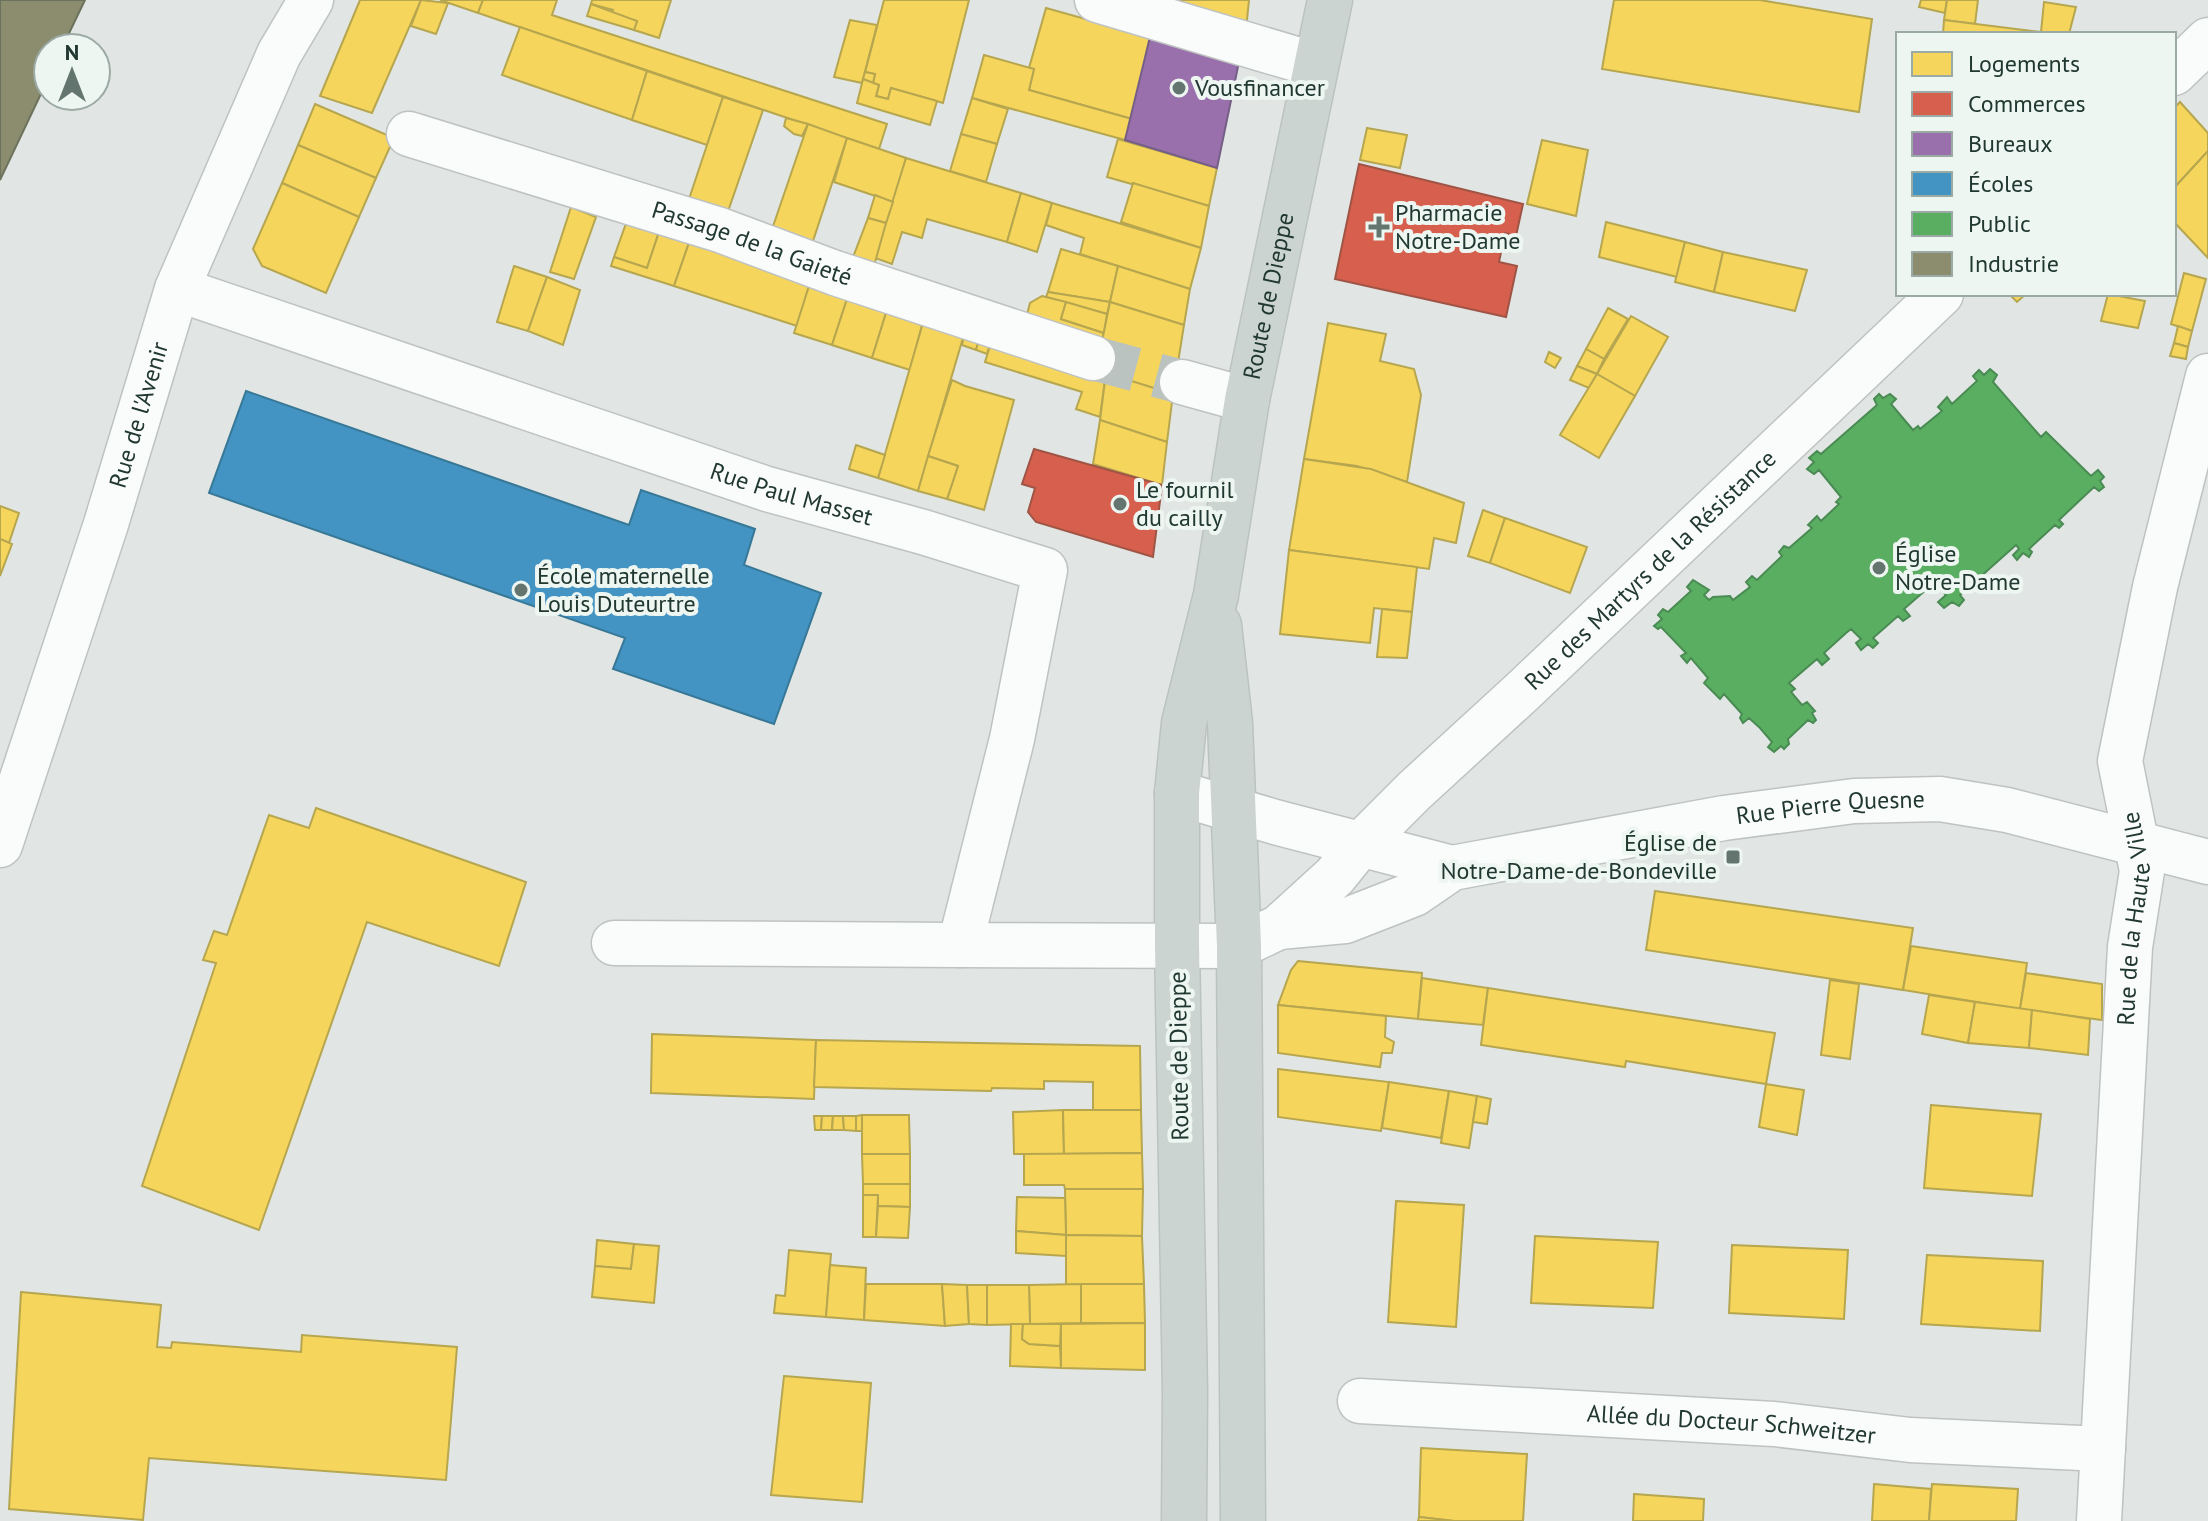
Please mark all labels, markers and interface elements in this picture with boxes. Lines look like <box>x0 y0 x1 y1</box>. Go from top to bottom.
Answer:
north arrow <box>32 32 112 112</box>
legend <box>1896 32 2176 296</box>
text: N <box>65 38 79 66</box>
text: Logements <box>1968 48 2080 79</box>
place label: Vousfinancer <box>1194 72 1325 103</box>
marker: Vousfinancer <box>1170 79 1188 97</box>
text: Commerces <box>1968 88 2086 119</box>
text: Bureaux <box>1968 128 2053 159</box>
text: Écoles <box>1968 168 2033 199</box>
street label: Passage de la Gaieté <box>648 194 856 293</box>
place label: Pharmacie Notre-Dame <box>1395 197 1520 256</box>
text: Public <box>1968 208 2031 239</box>
street label: Route de Dieppe <box>1236 210 1300 382</box>
marker: Pharmacie Notre-Dame <box>1370 218 1388 236</box>
text: Industrie <box>1968 248 2059 279</box>
street label: Rue de l'Avenir <box>102 338 175 492</box>
street label: Rue des Martyrs de la Résistance <box>1518 443 1782 696</box>
street label: Rue Paul Masset <box>706 455 876 532</box>
place label: Le fournil du cailly <box>1136 474 1234 533</box>
marker: Le fournil du cailly <box>1111 495 1129 513</box>
place label: Église Notre-Dame <box>1895 538 2020 597</box>
marker: Église Notre-Dame <box>1870 559 1888 577</box>
place label: École maternelle Louis Duteurtre <box>537 560 710 619</box>
marker: École maternelle Louis Duteurtre <box>512 581 530 599</box>
street label: Rue Pierre Quesne <box>1734 783 1925 831</box>
street label: Rue de la Haute Ville <box>2110 809 2158 1026</box>
place label: Église de Notre-Dame-de-Bondeville <box>1440 827 1717 886</box>
marker: Église de Notre-Dame-de-Bondeville <box>1724 848 1742 866</box>
street label: Route de Dieppe <box>1162 971 1195 1141</box>
street label: Allée du Docteur Schweitzer <box>1586 1398 1877 1451</box>

